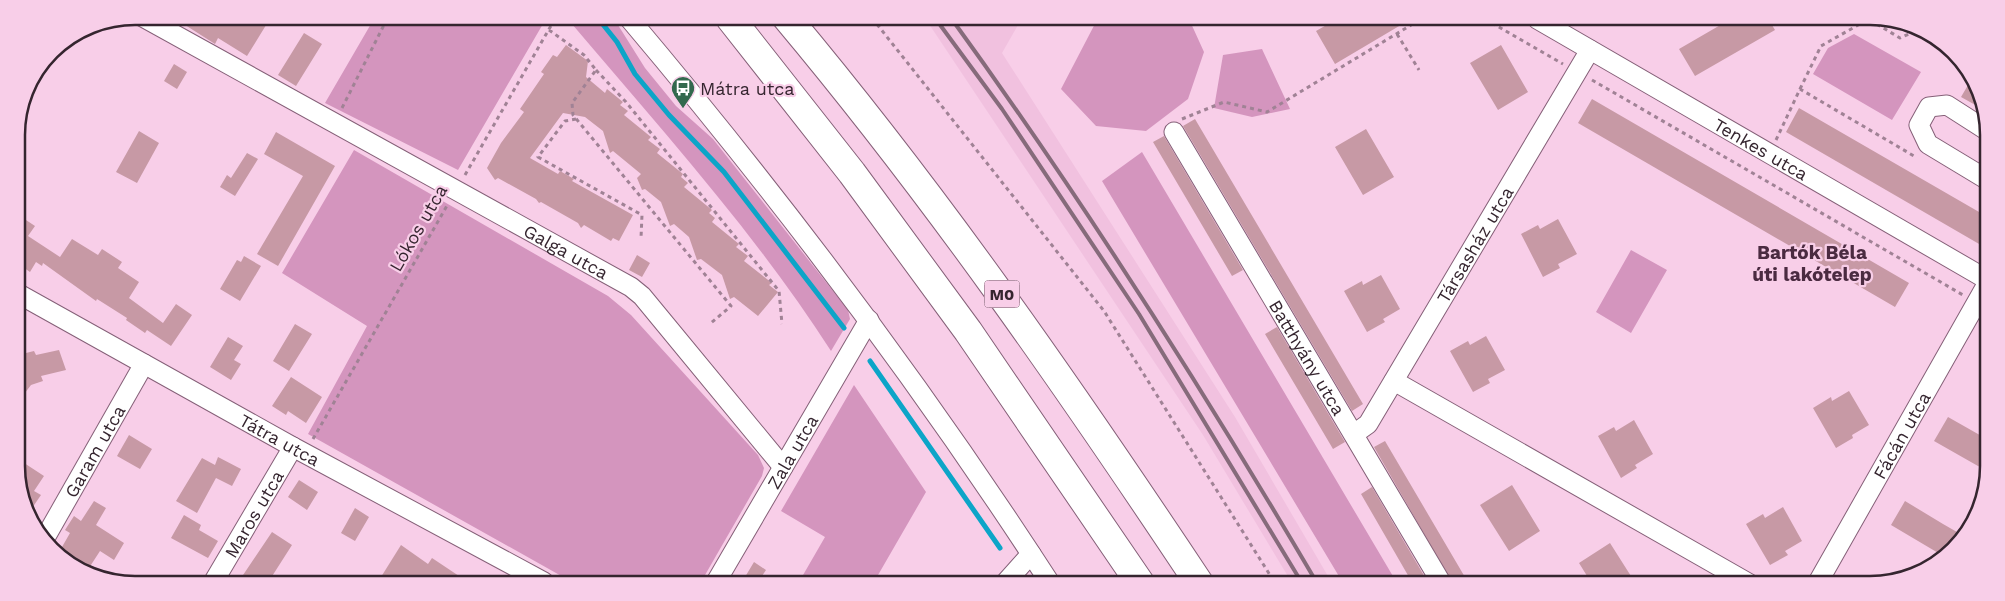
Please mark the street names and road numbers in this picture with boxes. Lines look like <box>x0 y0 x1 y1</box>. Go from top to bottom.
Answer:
street label: Tenkes utca <box>1710 113 1812 184</box>
street label: Lókos utca <box>385 181 451 275</box>
street label: Társasház utca <box>1432 183 1517 306</box>
street label: Galga utca <box>520 219 612 283</box>
road number: M0 <box>984 280 1020 308</box>
street label: Batthyány utca <box>1265 296 1350 419</box>
street label: Fácán utca <box>1868 388 1934 483</box>
street label: Garam utca <box>60 401 129 501</box>
street label: Tátra utca <box>236 409 324 470</box>
street label: Zala utca <box>762 411 822 492</box>
street label: Maros utca <box>220 466 288 561</box>

